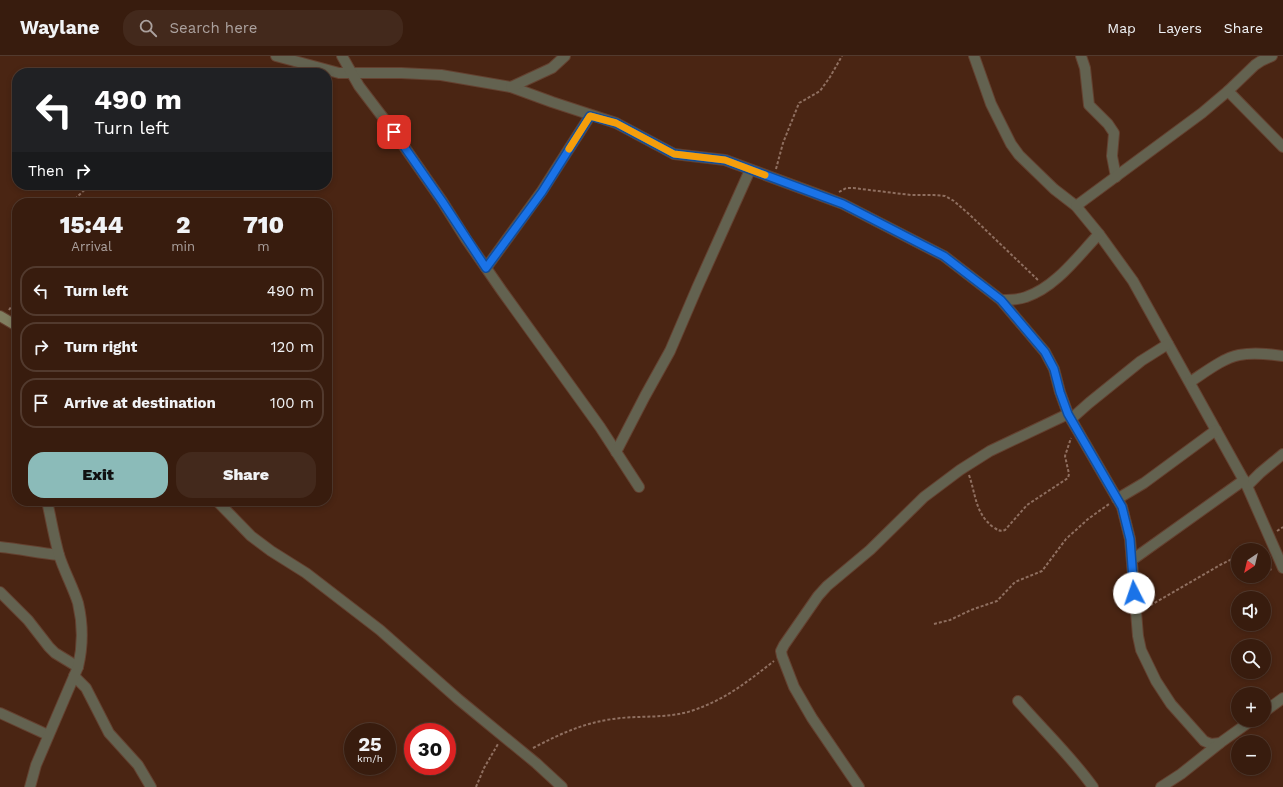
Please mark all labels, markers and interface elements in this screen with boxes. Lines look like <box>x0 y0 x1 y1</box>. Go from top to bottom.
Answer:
search box <box>123 10 403 46</box>
text: Waylane <box>20 16 99 39</box>
icon: search <box>137 17 159 39</box>
text: Search here <box>169 19 257 37</box>
text: Map <box>1107 20 1136 36</box>
text: Layers <box>1158 20 1202 36</box>
text: Share <box>1224 20 1263 36</box>
text: 490 m <box>94 83 182 116</box>
icon: left <box>28 84 80 136</box>
pin <box>377 115 411 149</box>
text: Turn left <box>94 117 169 138</box>
icon: arrive <box>383 121 405 143</box>
icon: right <box>72 160 94 182</box>
text: Then <box>28 162 64 180</box>
text: 15:44 <box>60 211 123 239</box>
text: 2 <box>176 211 190 239</box>
text: 710 <box>243 211 284 239</box>
text: Arrival <box>71 239 112 254</box>
text: min <box>171 239 195 254</box>
text: m <box>257 239 270 254</box>
icon: left <box>30 280 52 302</box>
text: Turn left <box>64 282 128 300</box>
text: 490 m <box>267 282 314 300</box>
icon: right <box>30 336 52 358</box>
text: Turn right <box>64 338 137 356</box>
text: 120 m <box>271 338 314 356</box>
icon: arrive <box>30 392 52 414</box>
text: Arrive at destination <box>64 394 216 412</box>
text: 100 m <box>270 394 314 412</box>
button: Exit <box>28 452 168 498</box>
button: Share <box>176 452 316 498</box>
north arrow <box>1231 543 1271 583</box>
map controls <box>1231 543 1271 775</box>
position arrow <box>1113 572 1155 614</box>
button: sound <box>1231 591 1271 631</box>
button: search <box>1231 639 1271 679</box>
button: + <box>1231 687 1271 727</box>
speed limit sign: 30 <box>404 723 456 775</box>
text: 25 <box>358 732 382 756</box>
button: − <box>1231 735 1271 775</box>
text: km/h <box>357 753 383 764</box>

